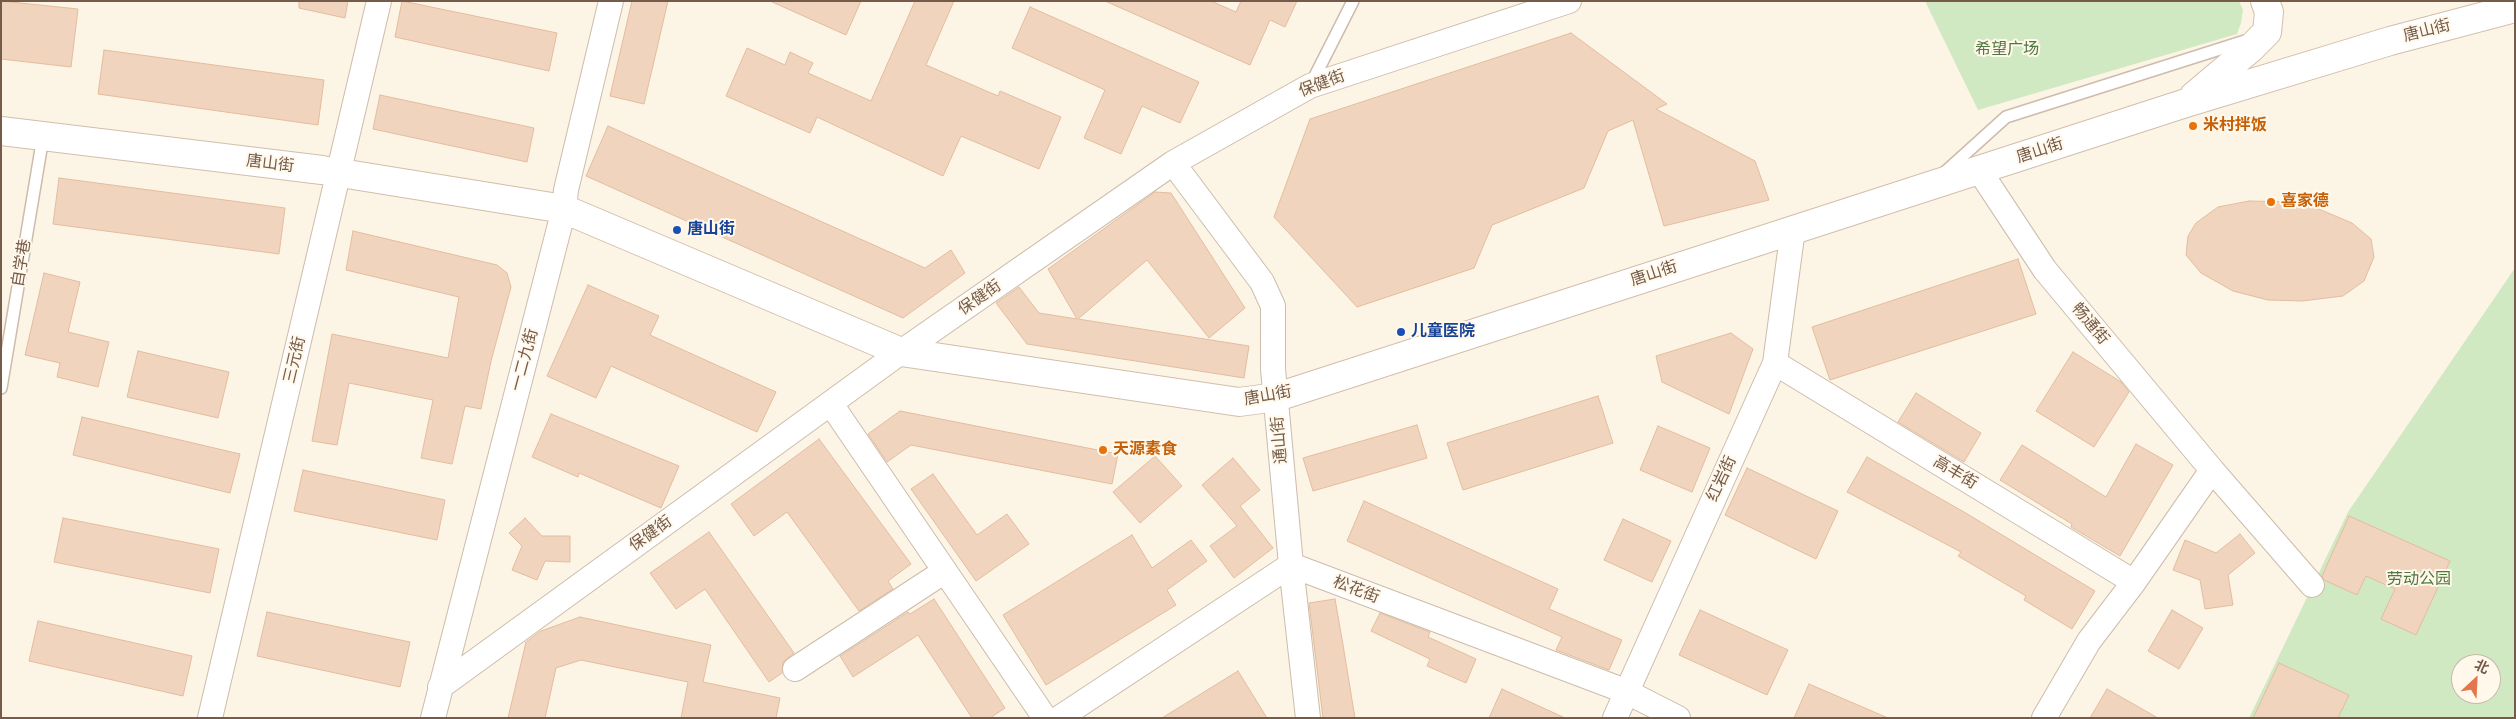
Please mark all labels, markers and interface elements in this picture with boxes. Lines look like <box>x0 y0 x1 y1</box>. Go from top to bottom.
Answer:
street label: 唐山街 <box>2401 16 2453 46</box>
park label: 希望广场 <box>1975 40 2039 60</box>
street label: 保健街 <box>1296 66 1348 102</box>
place label: 米村拌饭 <box>2203 116 2267 136</box>
marker: 米村拌饭 <box>2187 120 2199 132</box>
street label: 唐山街 <box>2014 134 2066 168</box>
street label: 唐山街 <box>245 152 295 176</box>
place label: 喜家德 <box>2281 192 2329 212</box>
marker: 喜家德 <box>2265 196 2277 208</box>
place label: 唐山街 <box>687 220 735 240</box>
marker: 唐山街 <box>671 224 683 236</box>
street label: 自学巷 <box>9 238 35 288</box>
street label: 唐山街 <box>1628 257 1680 291</box>
street label: 保健街 <box>955 276 1005 320</box>
street label: 畅通街 <box>2067 299 2113 349</box>
place label: 儿童医院 <box>1411 322 1475 342</box>
marker: 儿童医院 <box>1395 326 1407 338</box>
street label: 一二九街 <box>507 327 543 393</box>
street label: 三元街 <box>280 334 310 386</box>
street label: 唐山街 <box>1243 382 1293 410</box>
street label: 通山街 <box>1268 415 1292 465</box>
place label: 天源素食 <box>1113 440 1177 460</box>
marker: 天源素食 <box>1097 444 1109 456</box>
street label: 高丰街 <box>1929 452 1981 494</box>
street label: 红岩街 <box>1703 453 1741 505</box>
street label: 保健街 <box>626 512 676 556</box>
park label: 劳动公园 <box>2387 570 2451 590</box>
street label: 松花街 <box>1330 572 1382 608</box>
north arrow <box>2451 654 2501 704</box>
text: 北 <box>2472 655 2492 677</box>

